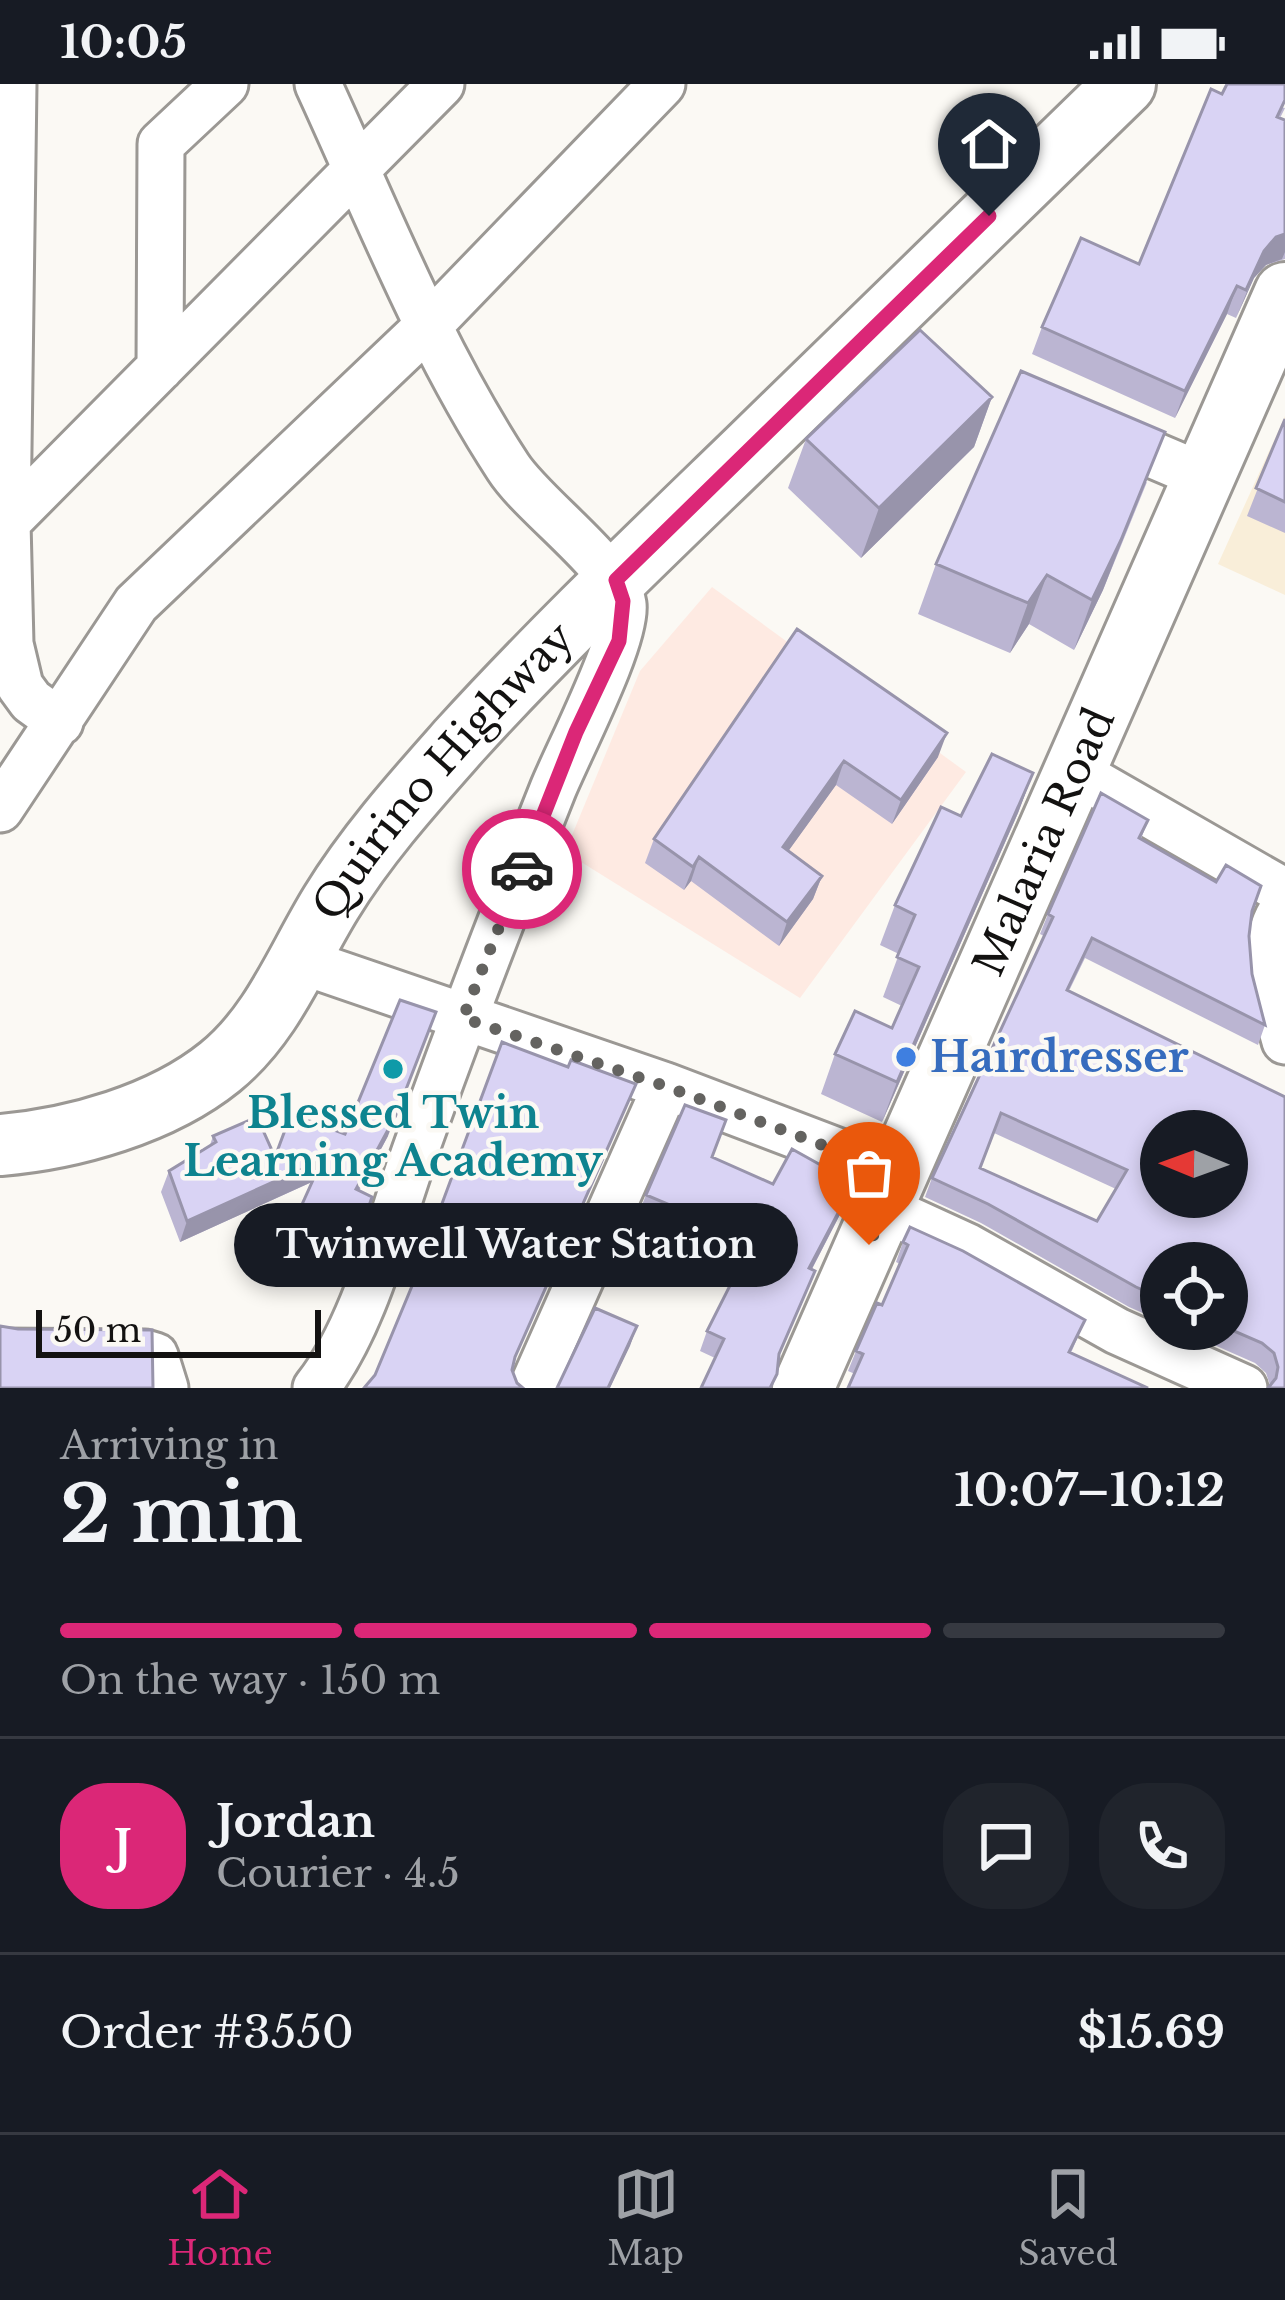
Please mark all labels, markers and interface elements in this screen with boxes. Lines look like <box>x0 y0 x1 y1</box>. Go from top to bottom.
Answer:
text: 10:05 <box>60 14 187 70</box>
pin <box>938 93 1040 216</box>
icon: home <box>956 111 1022 177</box>
street label: Quirino Highway <box>301 611 584 929</box>
street label: Malaria Road <box>962 700 1125 983</box>
courier <box>462 809 582 929</box>
icon: car <box>489 836 555 902</box>
place label: Hairdresser <box>930 1031 1189 1083</box>
marker: Hairdresser <box>893 1044 919 1070</box>
marker: Blessed Twin Learning Academy <box>380 1056 406 1082</box>
place label: Blessed Twin Learning Academy <box>183 1087 604 1187</box>
north arrow <box>1140 1110 1248 1218</box>
map controls <box>1140 1110 1248 1350</box>
pin <box>818 1122 920 1245</box>
icon: bag <box>836 1140 902 1206</box>
callout: Twinwell Water Station <box>233 1203 797 1287</box>
text: Twinwell Water Station <box>276 1220 756 1269</box>
button: locate <box>1140 1242 1248 1350</box>
scale bar <box>36 1304 321 1357</box>
text: 50 m <box>54 1310 141 1351</box>
text: Arriving in <box>60 1421 279 1470</box>
text: 10:07–10:12 <box>954 1462 1225 1518</box>
text: 2 min <box>60 1466 303 1563</box>
text: On the way · 150 m <box>60 1656 440 1705</box>
button: chat <box>943 1783 1069 1909</box>
button: phone <box>1099 1783 1225 1909</box>
text: Jordan <box>216 1793 375 1849</box>
text: J <box>114 1818 132 1874</box>
text: Courier · 4.5 <box>216 1849 460 1898</box>
text: Order #3550 <box>60 2004 354 2060</box>
text: $15.69 <box>1078 2004 1225 2060</box>
tab: Home <box>167 2161 273 2274</box>
tab: Map <box>607 2161 684 2274</box>
tab: Saved <box>1018 2161 1118 2274</box>

